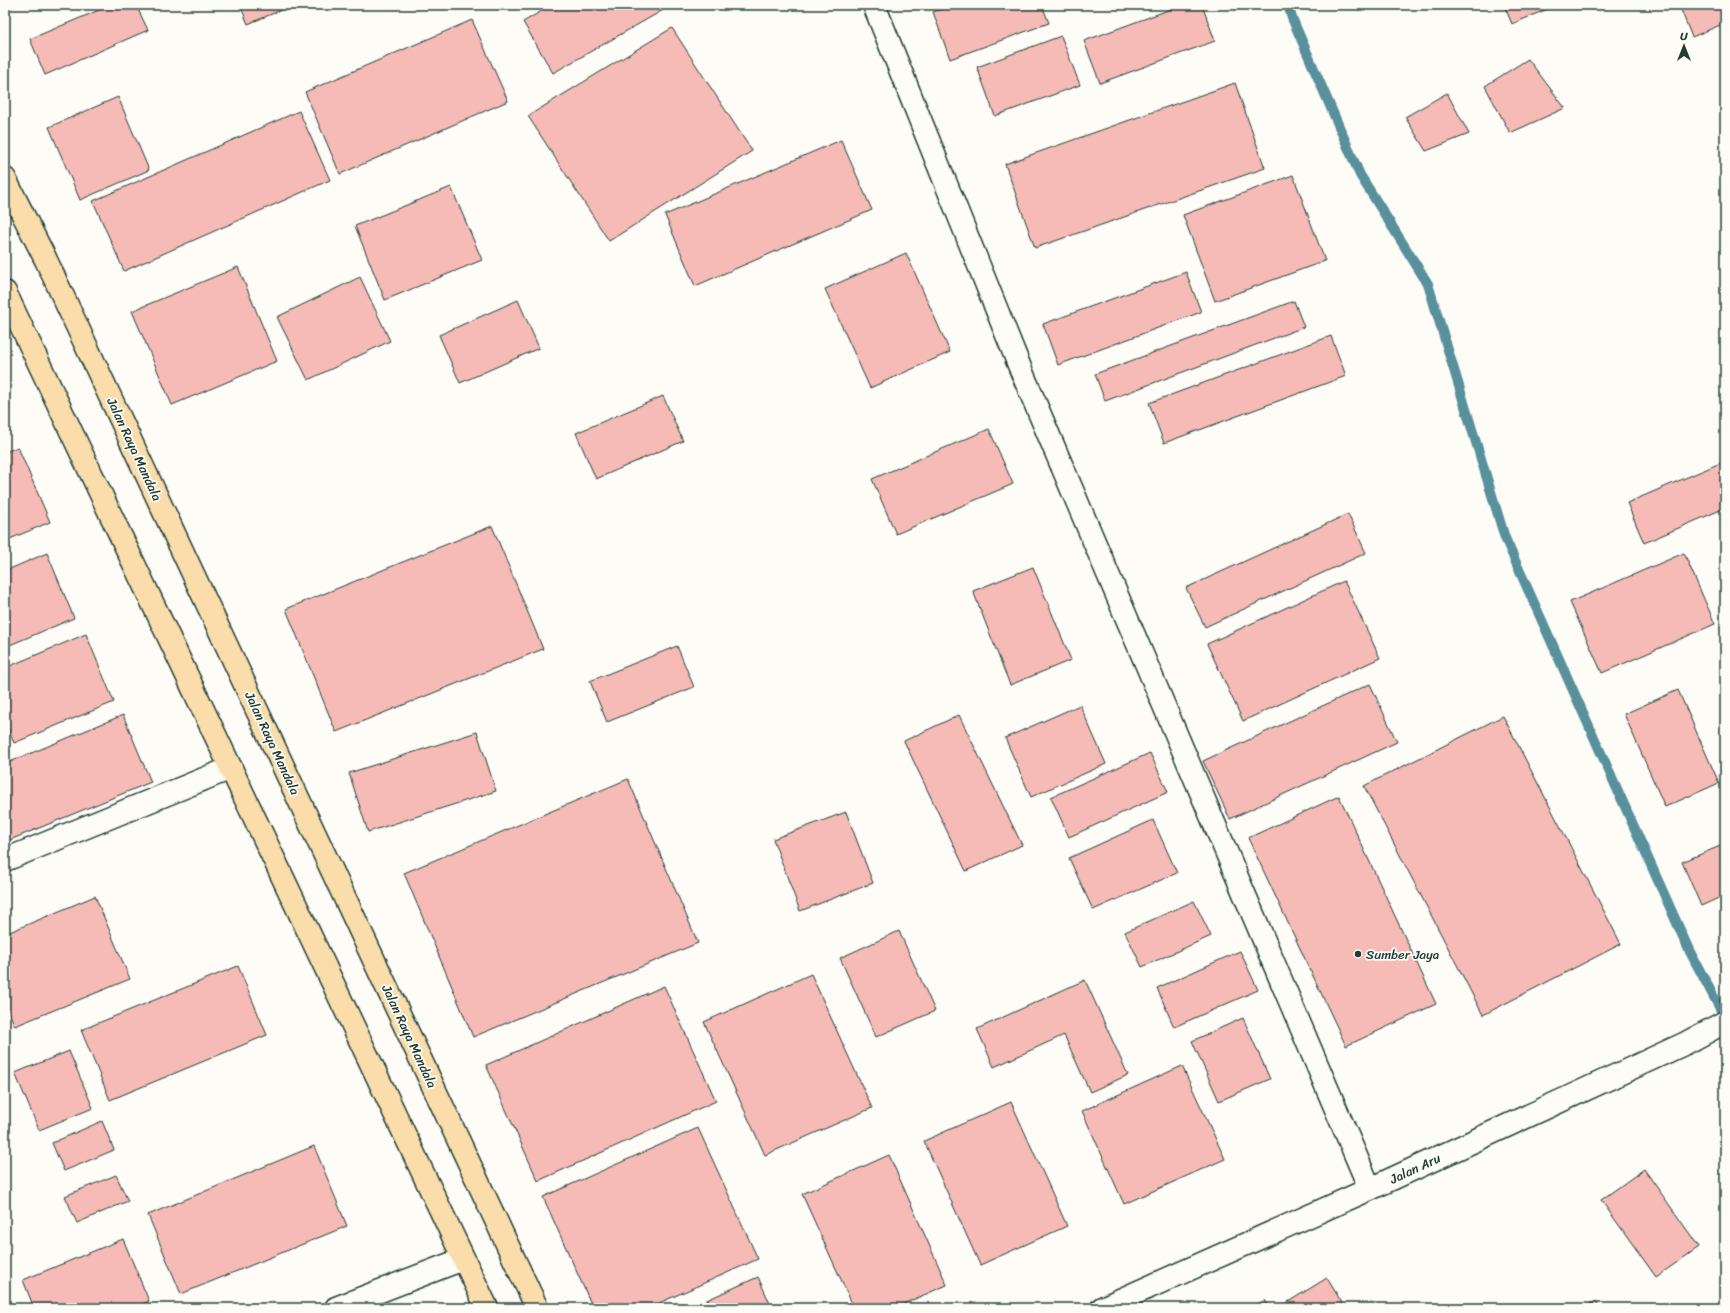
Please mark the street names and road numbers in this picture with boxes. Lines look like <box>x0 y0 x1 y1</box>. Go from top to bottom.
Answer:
street label: Jalan Raya Mandala <box>100 393 169 505</box>
street label: Jalan Raya Mandala <box>238 687 307 799</box>
street label: Jalan Raya Mandala <box>375 980 444 1092</box>
street label: Jalan Aru <box>1385 1147 1445 1191</box>

